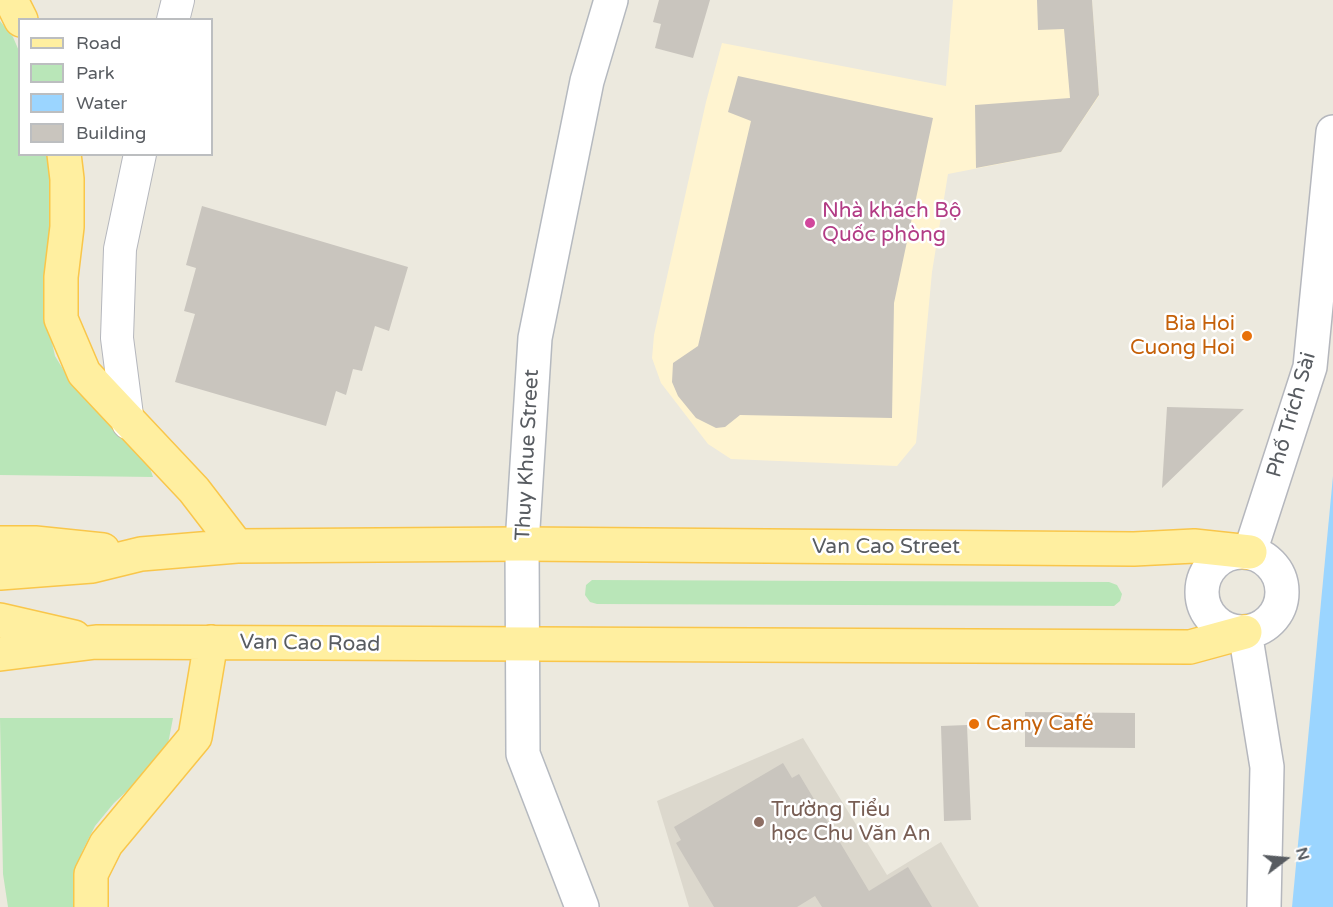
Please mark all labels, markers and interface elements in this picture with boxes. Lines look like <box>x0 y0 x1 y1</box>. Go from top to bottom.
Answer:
legend <box>18 18 213 156</box>
text: Road <box>76 32 121 54</box>
text: Park <box>76 62 114 84</box>
text: Water <box>76 92 127 114</box>
text: Building <box>76 122 146 144</box>
place label: Nhà khách Bộ Quốc phòng <box>822 198 961 248</box>
marker: Nhà khách Bộ Quốc phòng <box>803 216 817 230</box>
place label: Bia Hoi Cuong Hoi <box>1130 311 1235 361</box>
marker: Bia Hoi Cuong Hoi <box>1240 329 1254 343</box>
street label: Phố Trích Sài <box>1262 349 1322 481</box>
street label: Thuy Khue Street <box>511 369 545 541</box>
street label: Van Cao Street <box>812 534 960 560</box>
street label: Van Cao Road <box>239 630 381 658</box>
place label: Camy Café <box>986 711 1094 737</box>
marker: Camy Café <box>967 717 981 731</box>
place label: Trường Tiểu học Chu Văn An <box>771 797 931 847</box>
marker: Trường Tiểu học Chu Văn An <box>752 815 766 829</box>
north arrow <box>1255 829 1315 889</box>
text: N <box>1291 845 1314 863</box>

